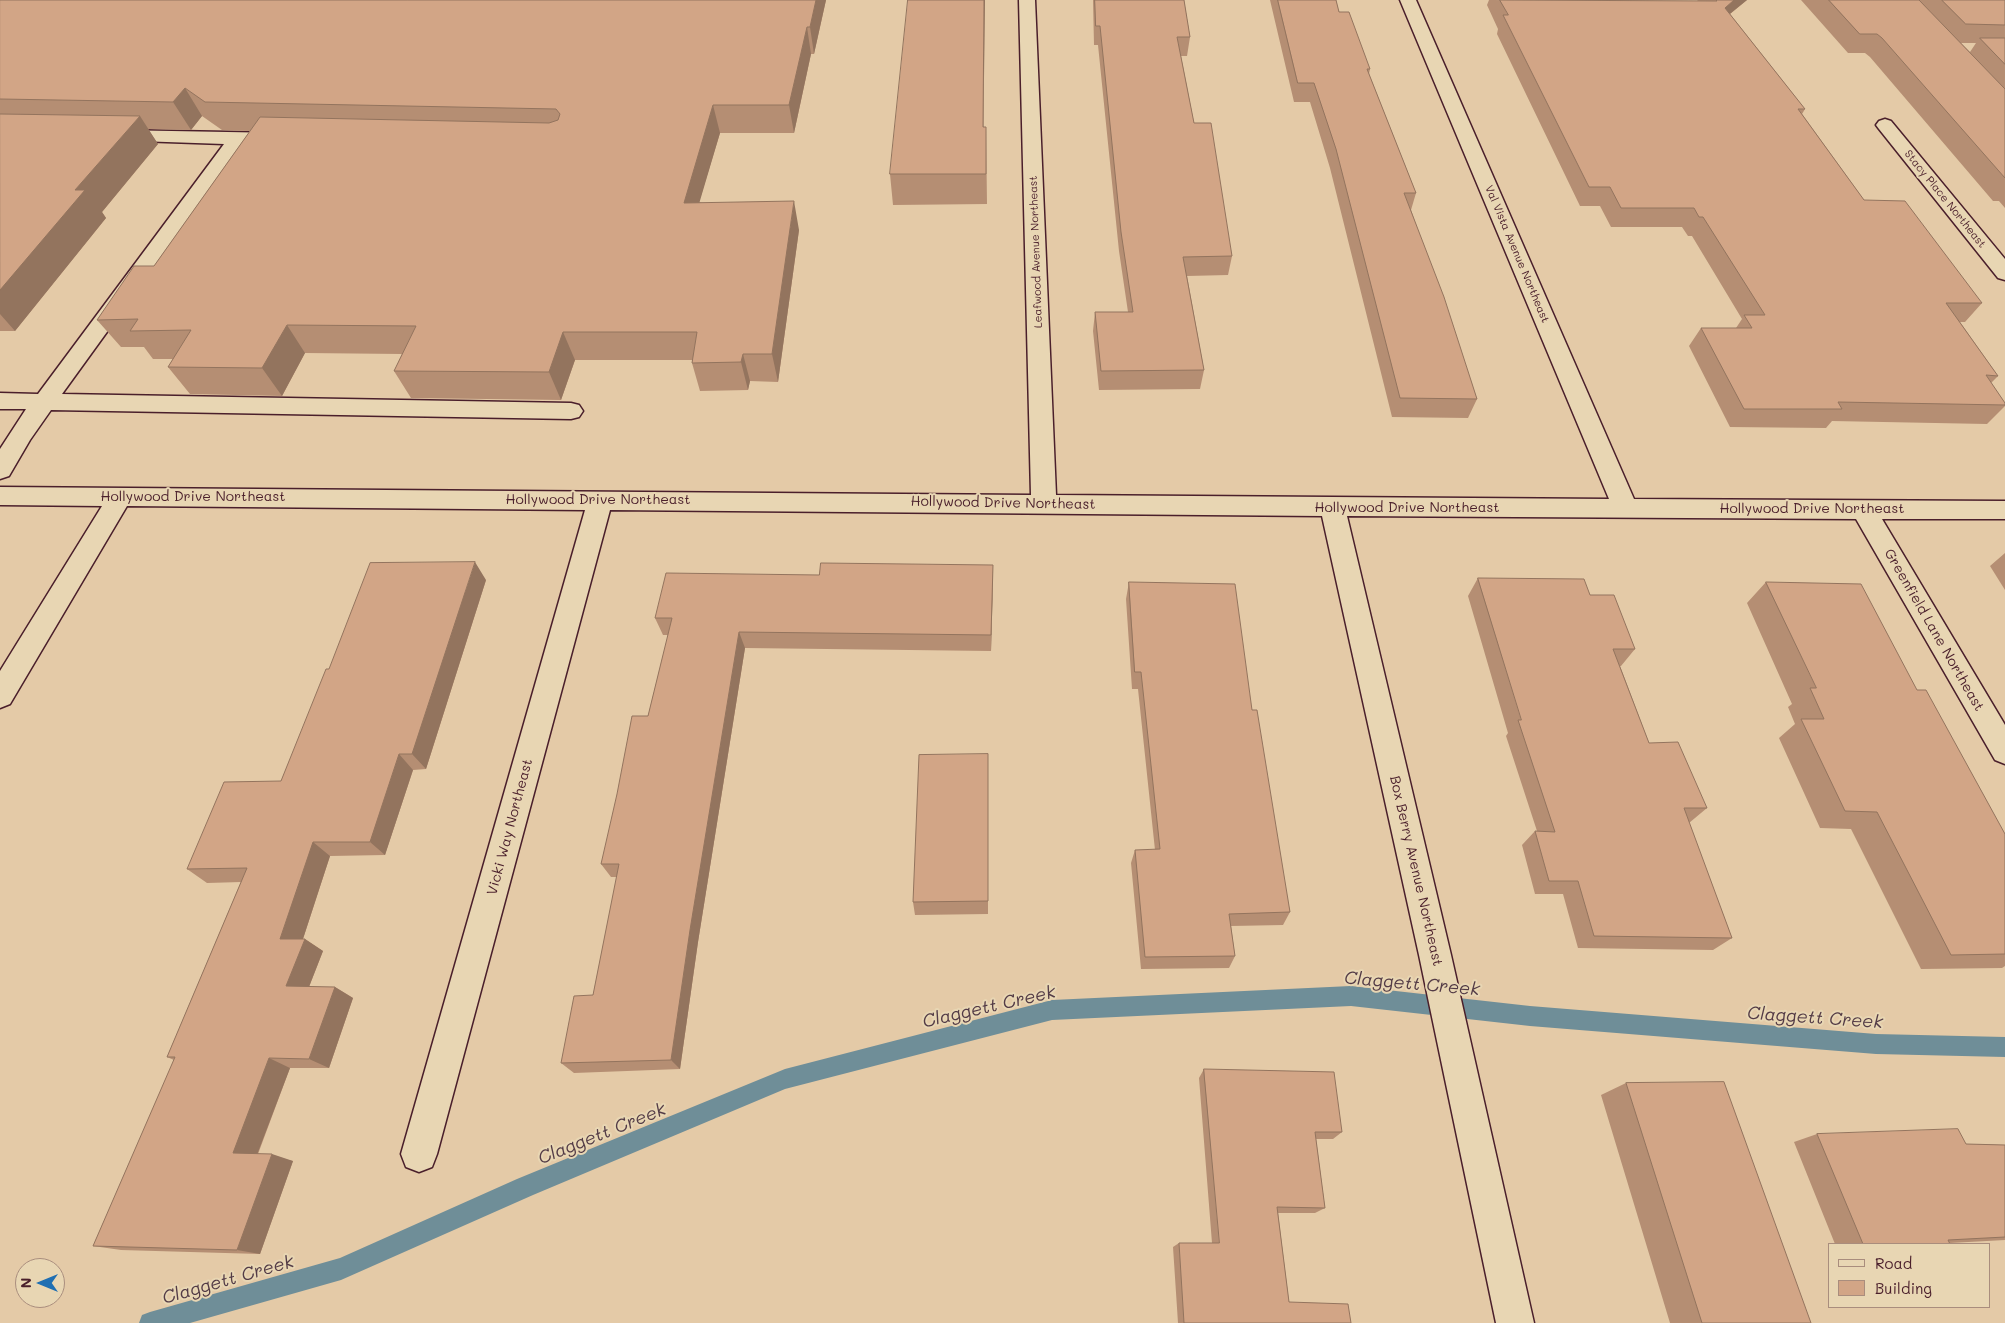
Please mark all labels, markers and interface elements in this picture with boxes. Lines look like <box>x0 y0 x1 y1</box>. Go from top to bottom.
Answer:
street label: Stacy Place Northeast <box>1902 148 1988 250</box>
street label: Leafwood Avenue Northeast <box>1027 176 1045 328</box>
street label: Val Vista Avenue Northeast <box>1482 183 1552 325</box>
street label: Hollywood Drive Northeast <box>101 489 285 505</box>
street label: Hollywood Drive Northeast <box>506 492 690 508</box>
street label: Hollywood Drive Northeast <box>910 493 1096 513</box>
street label: Hollywood Drive Northeast <box>1315 500 1499 516</box>
street label: Hollywood Drive Northeast <box>1720 501 1904 517</box>
street label: Greenfield Lane Northeast <box>1881 546 1987 714</box>
street label: Vicki Way Northeast <box>484 757 536 897</box>
street label: Box Berry Avenue Northeast <box>1386 774 1446 968</box>
water label: Claggett Creek <box>1343 967 1481 1001</box>
water label: Claggett Creek <box>920 981 1058 1033</box>
water label: Claggett Creek <box>1746 1002 1884 1034</box>
water label: Claggett Creek <box>535 1099 669 1169</box>
legend <box>1828 1243 1990 1308</box>
water label: Claggett Creek <box>160 1251 296 1309</box>
text: Road <box>1875 1253 1912 1273</box>
north arrow <box>15 1258 65 1308</box>
text: N <box>16 1278 35 1288</box>
text: Building <box>1875 1278 1932 1298</box>

